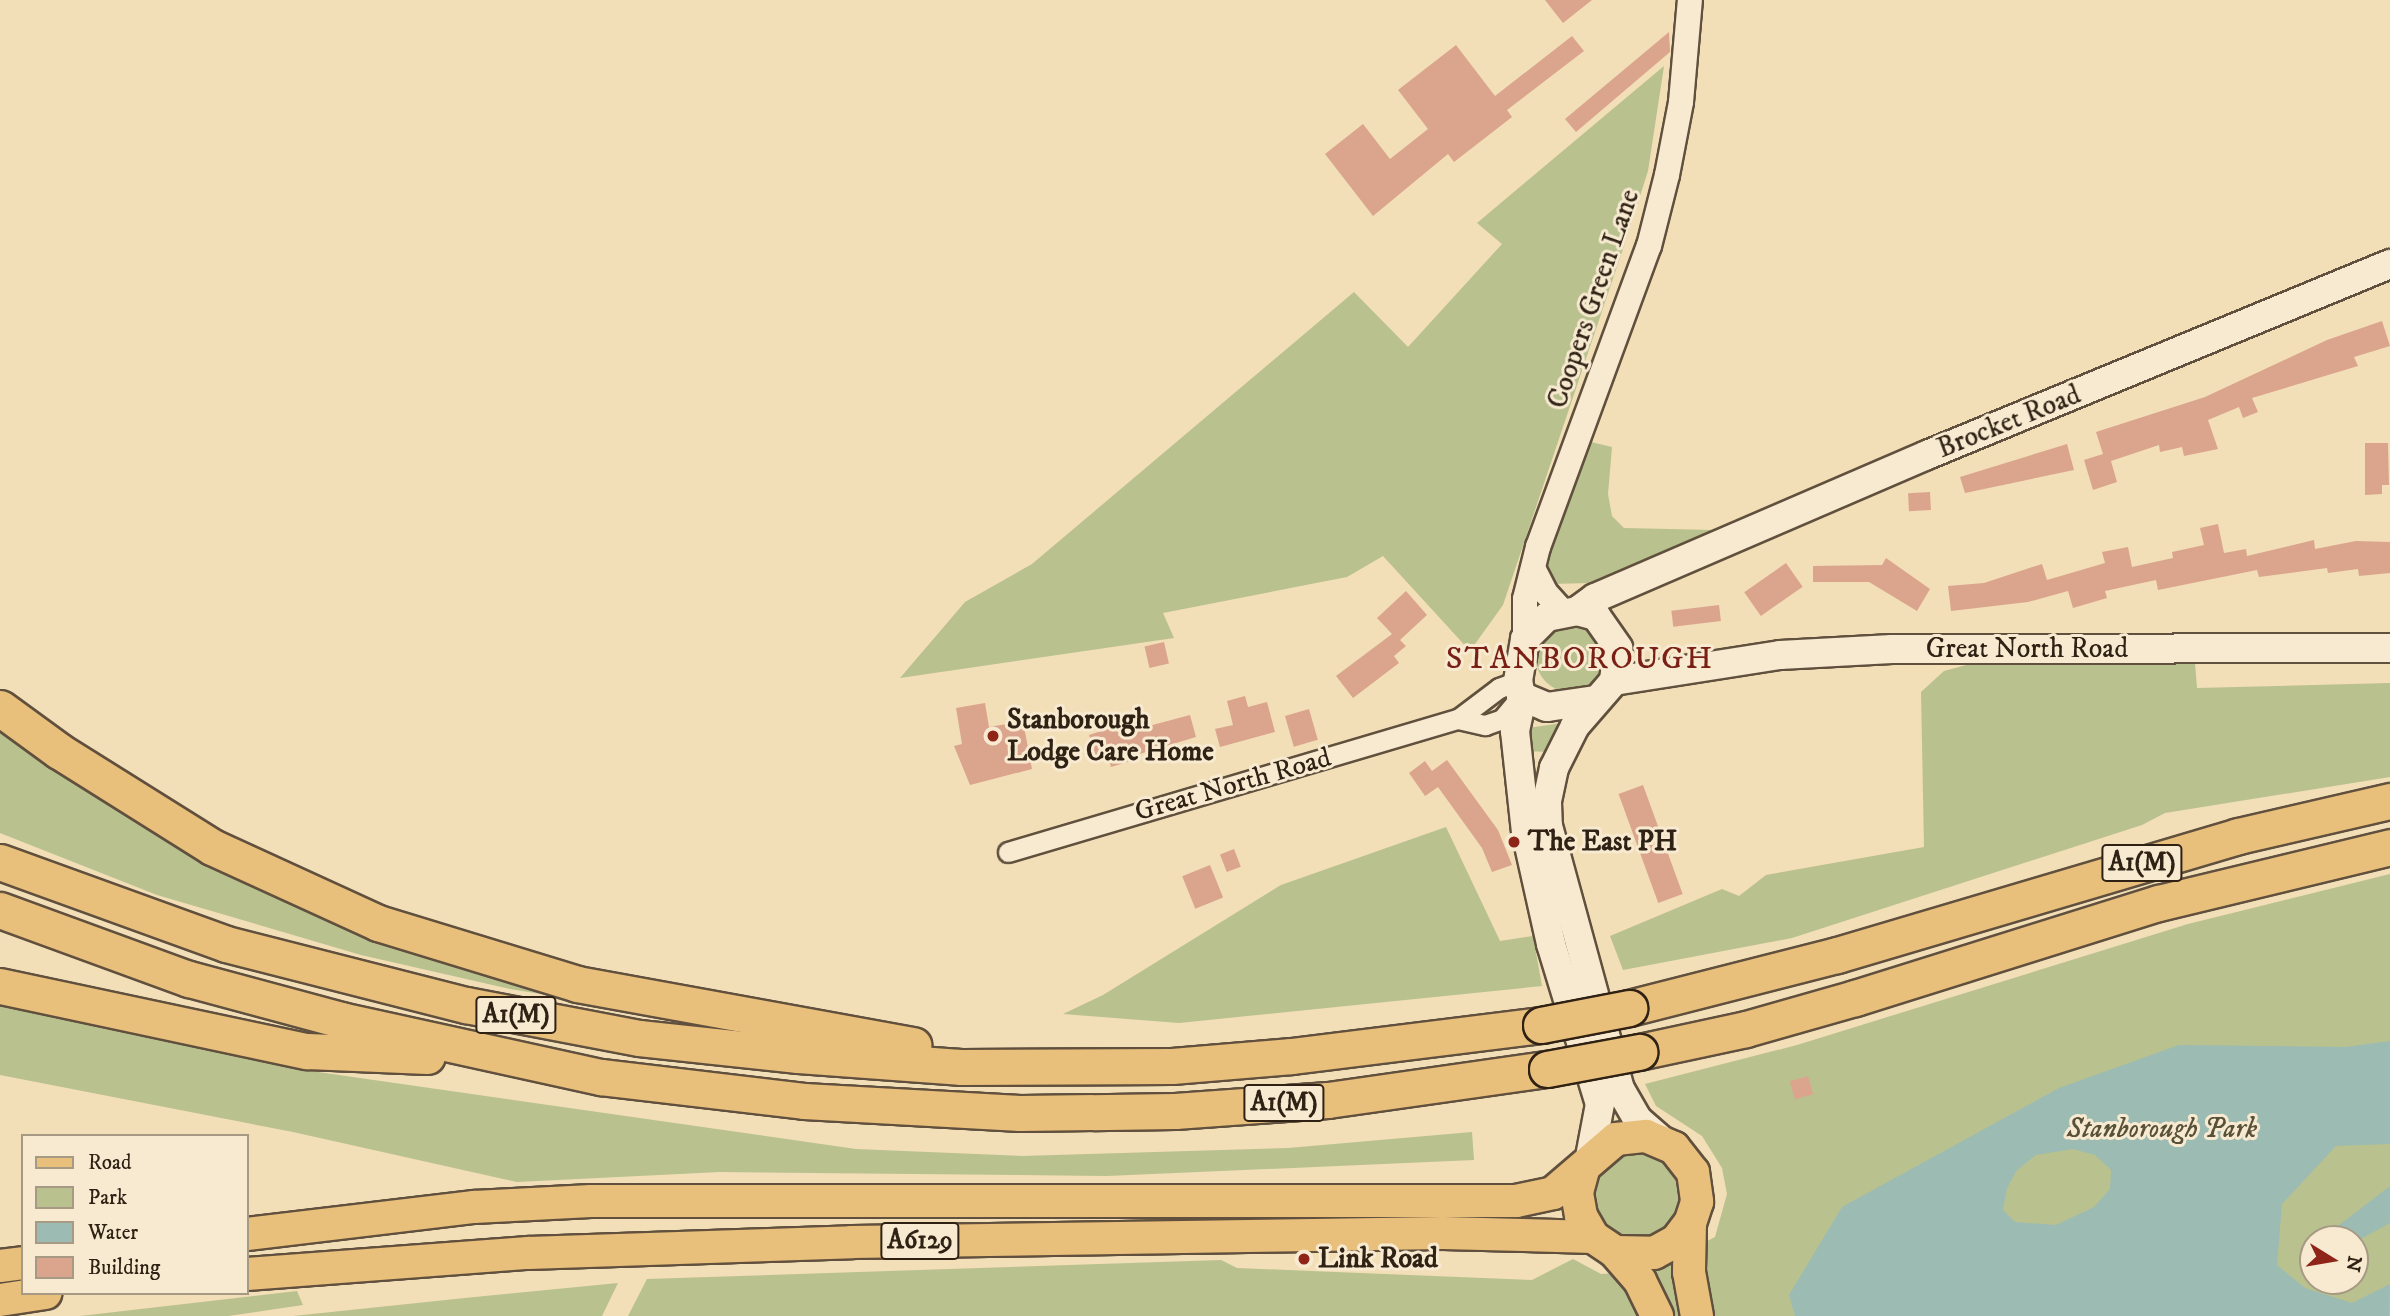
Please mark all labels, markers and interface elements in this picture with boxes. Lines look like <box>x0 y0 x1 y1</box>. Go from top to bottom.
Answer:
street label: Coopers Green Lane <box>1541 185 1647 413</box>
street label: Brocket Road <box>1932 378 2086 466</box>
street label: Great North Road <box>1926 632 2128 666</box>
district label: STANBOROUGH <box>1447 640 1713 678</box>
place label: Stanborough Lodge Care Home <box>1007 703 1214 769</box>
marker: Stanborough Lodge Care Home <box>985 728 1001 744</box>
street label: Great North Road <box>1131 741 1335 829</box>
place label: The East PH <box>1528 825 1677 859</box>
marker: The East PH <box>1506 834 1522 850</box>
road number: A1(M) <box>2100 841 2184 886</box>
road number: A1(M) <box>474 992 558 1038</box>
road number: A1(M) <box>1242 1080 1326 1126</box>
park label: Stanborough Park <box>2067 1112 2257 1146</box>
legend <box>21 1134 248 1295</box>
text: Road <box>88 1150 132 1176</box>
text: Park <box>88 1185 127 1211</box>
road number: A6129 <box>880 1218 960 1264</box>
text: Water <box>88 1220 138 1246</box>
north arrow <box>2299 1225 2369 1295</box>
place label: Link Road <box>1318 1242 1438 1276</box>
marker: Link Road <box>1296 1251 1312 1267</box>
text: N <box>2340 1254 2366 1274</box>
text: Building <box>88 1255 160 1281</box>

